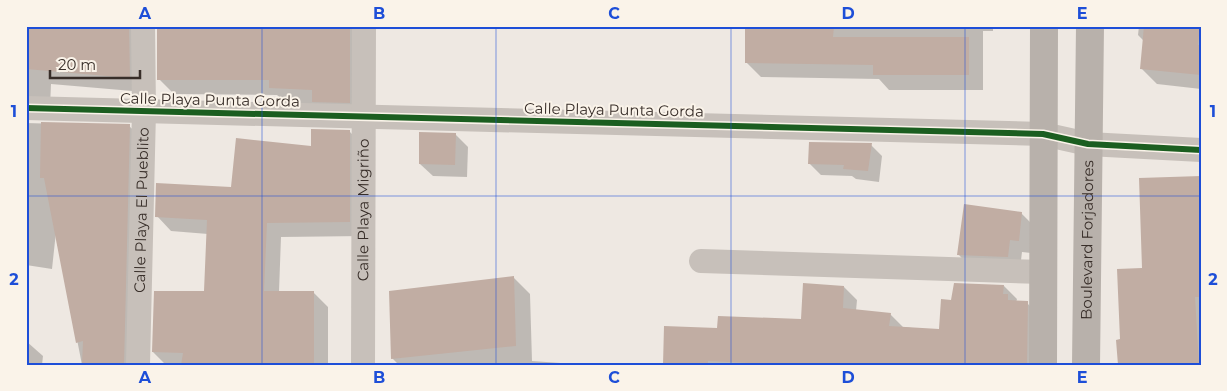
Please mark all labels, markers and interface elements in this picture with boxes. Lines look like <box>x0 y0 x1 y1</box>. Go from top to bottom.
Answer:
text: A <box>138 4 152 23</box>
text: B <box>373 4 385 23</box>
text: C <box>608 4 620 23</box>
text: D <box>841 4 855 23</box>
text: E <box>1077 4 1087 23</box>
scale bar <box>50 48 140 80</box>
text: 20 m <box>58 55 96 74</box>
street label: Calle Playa Punta Gorda <box>120 88 300 111</box>
street label: Calle Playa Punta Gorda <box>524 98 704 121</box>
text: 1 <box>11 102 17 121</box>
text: 1 <box>1210 102 1216 121</box>
street label: Calle Playa El Pueblito <box>130 127 153 293</box>
street label: Calle Playa Migriño <box>353 139 373 281</box>
street label: Boulevard Forjadores <box>1077 160 1097 320</box>
text: 2 <box>9 270 19 289</box>
text: 2 <box>1208 270 1218 289</box>
text: A <box>138 368 152 387</box>
text: B <box>373 368 385 387</box>
text: C <box>608 368 620 387</box>
text: D <box>841 368 855 387</box>
text: E <box>1077 368 1087 387</box>

